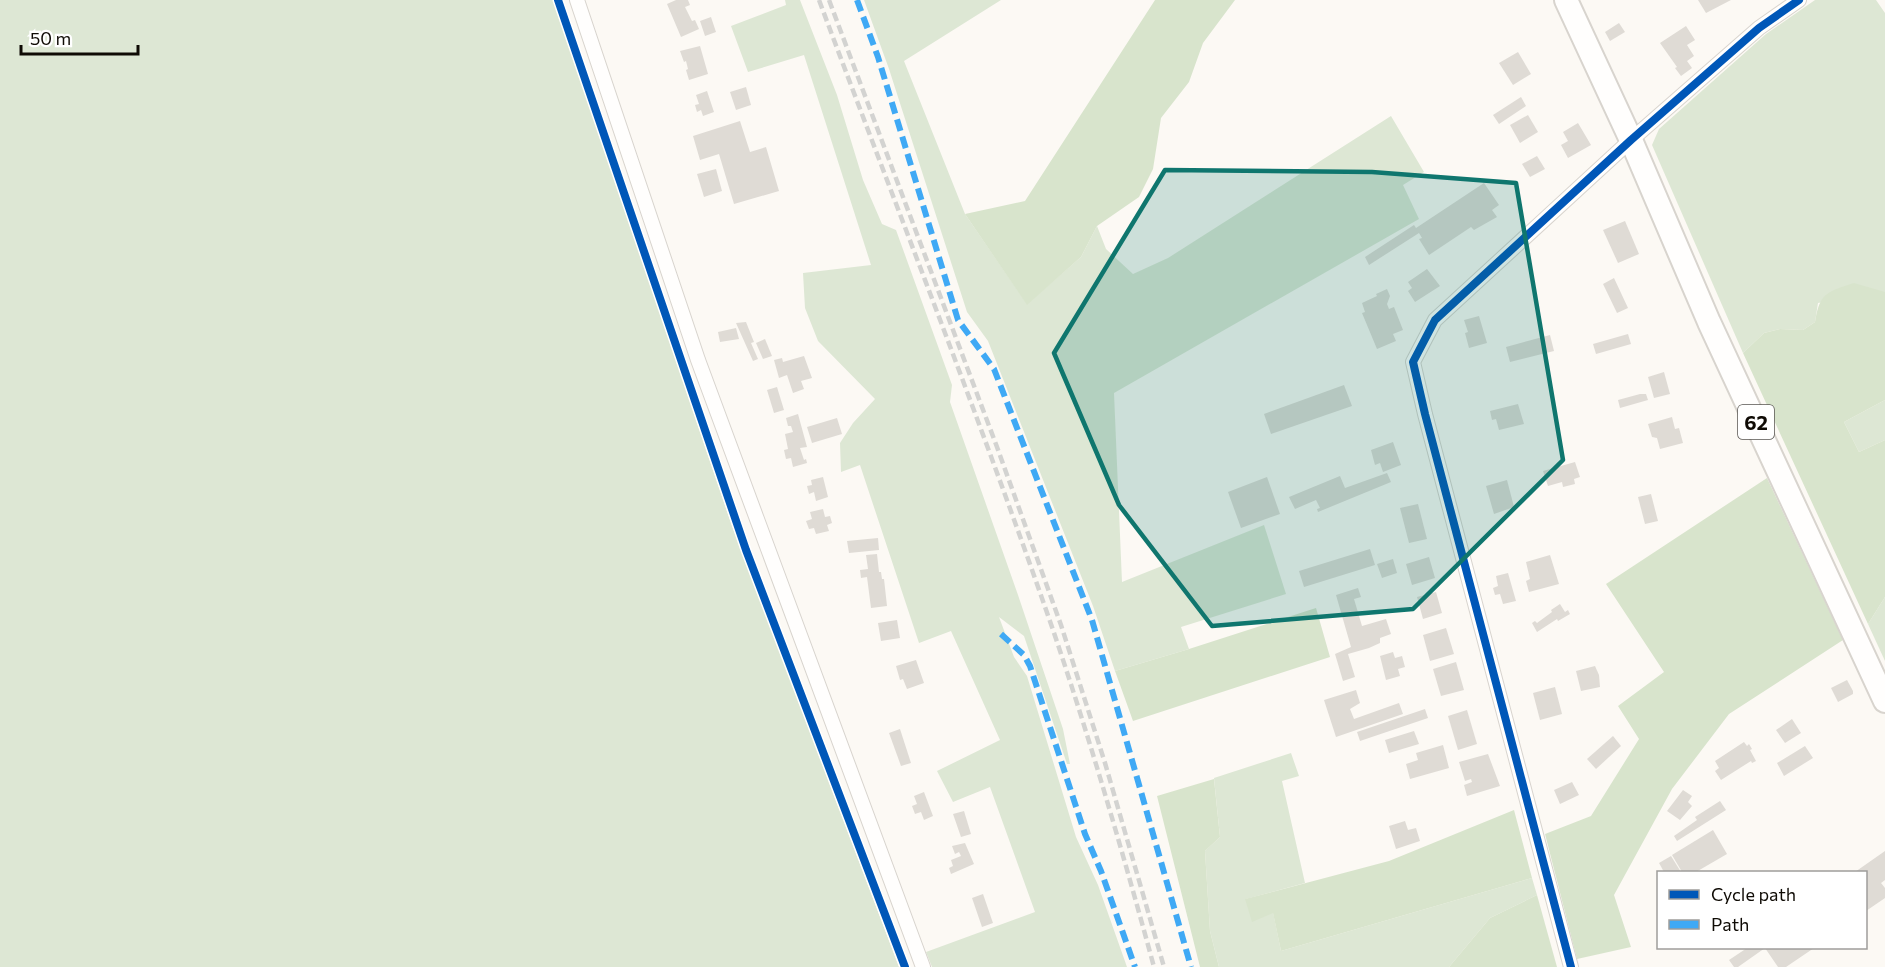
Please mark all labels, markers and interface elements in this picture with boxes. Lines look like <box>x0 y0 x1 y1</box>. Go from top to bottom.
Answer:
scale bar <box>21 18 138 56</box>
text: 50 m <box>30 27 71 49</box>
road number: 62 <box>1738 405 1774 439</box>
legend <box>1657 871 1867 949</box>
text: Cycle path <box>1711 883 1796 905</box>
text: Path <box>1711 913 1749 935</box>

